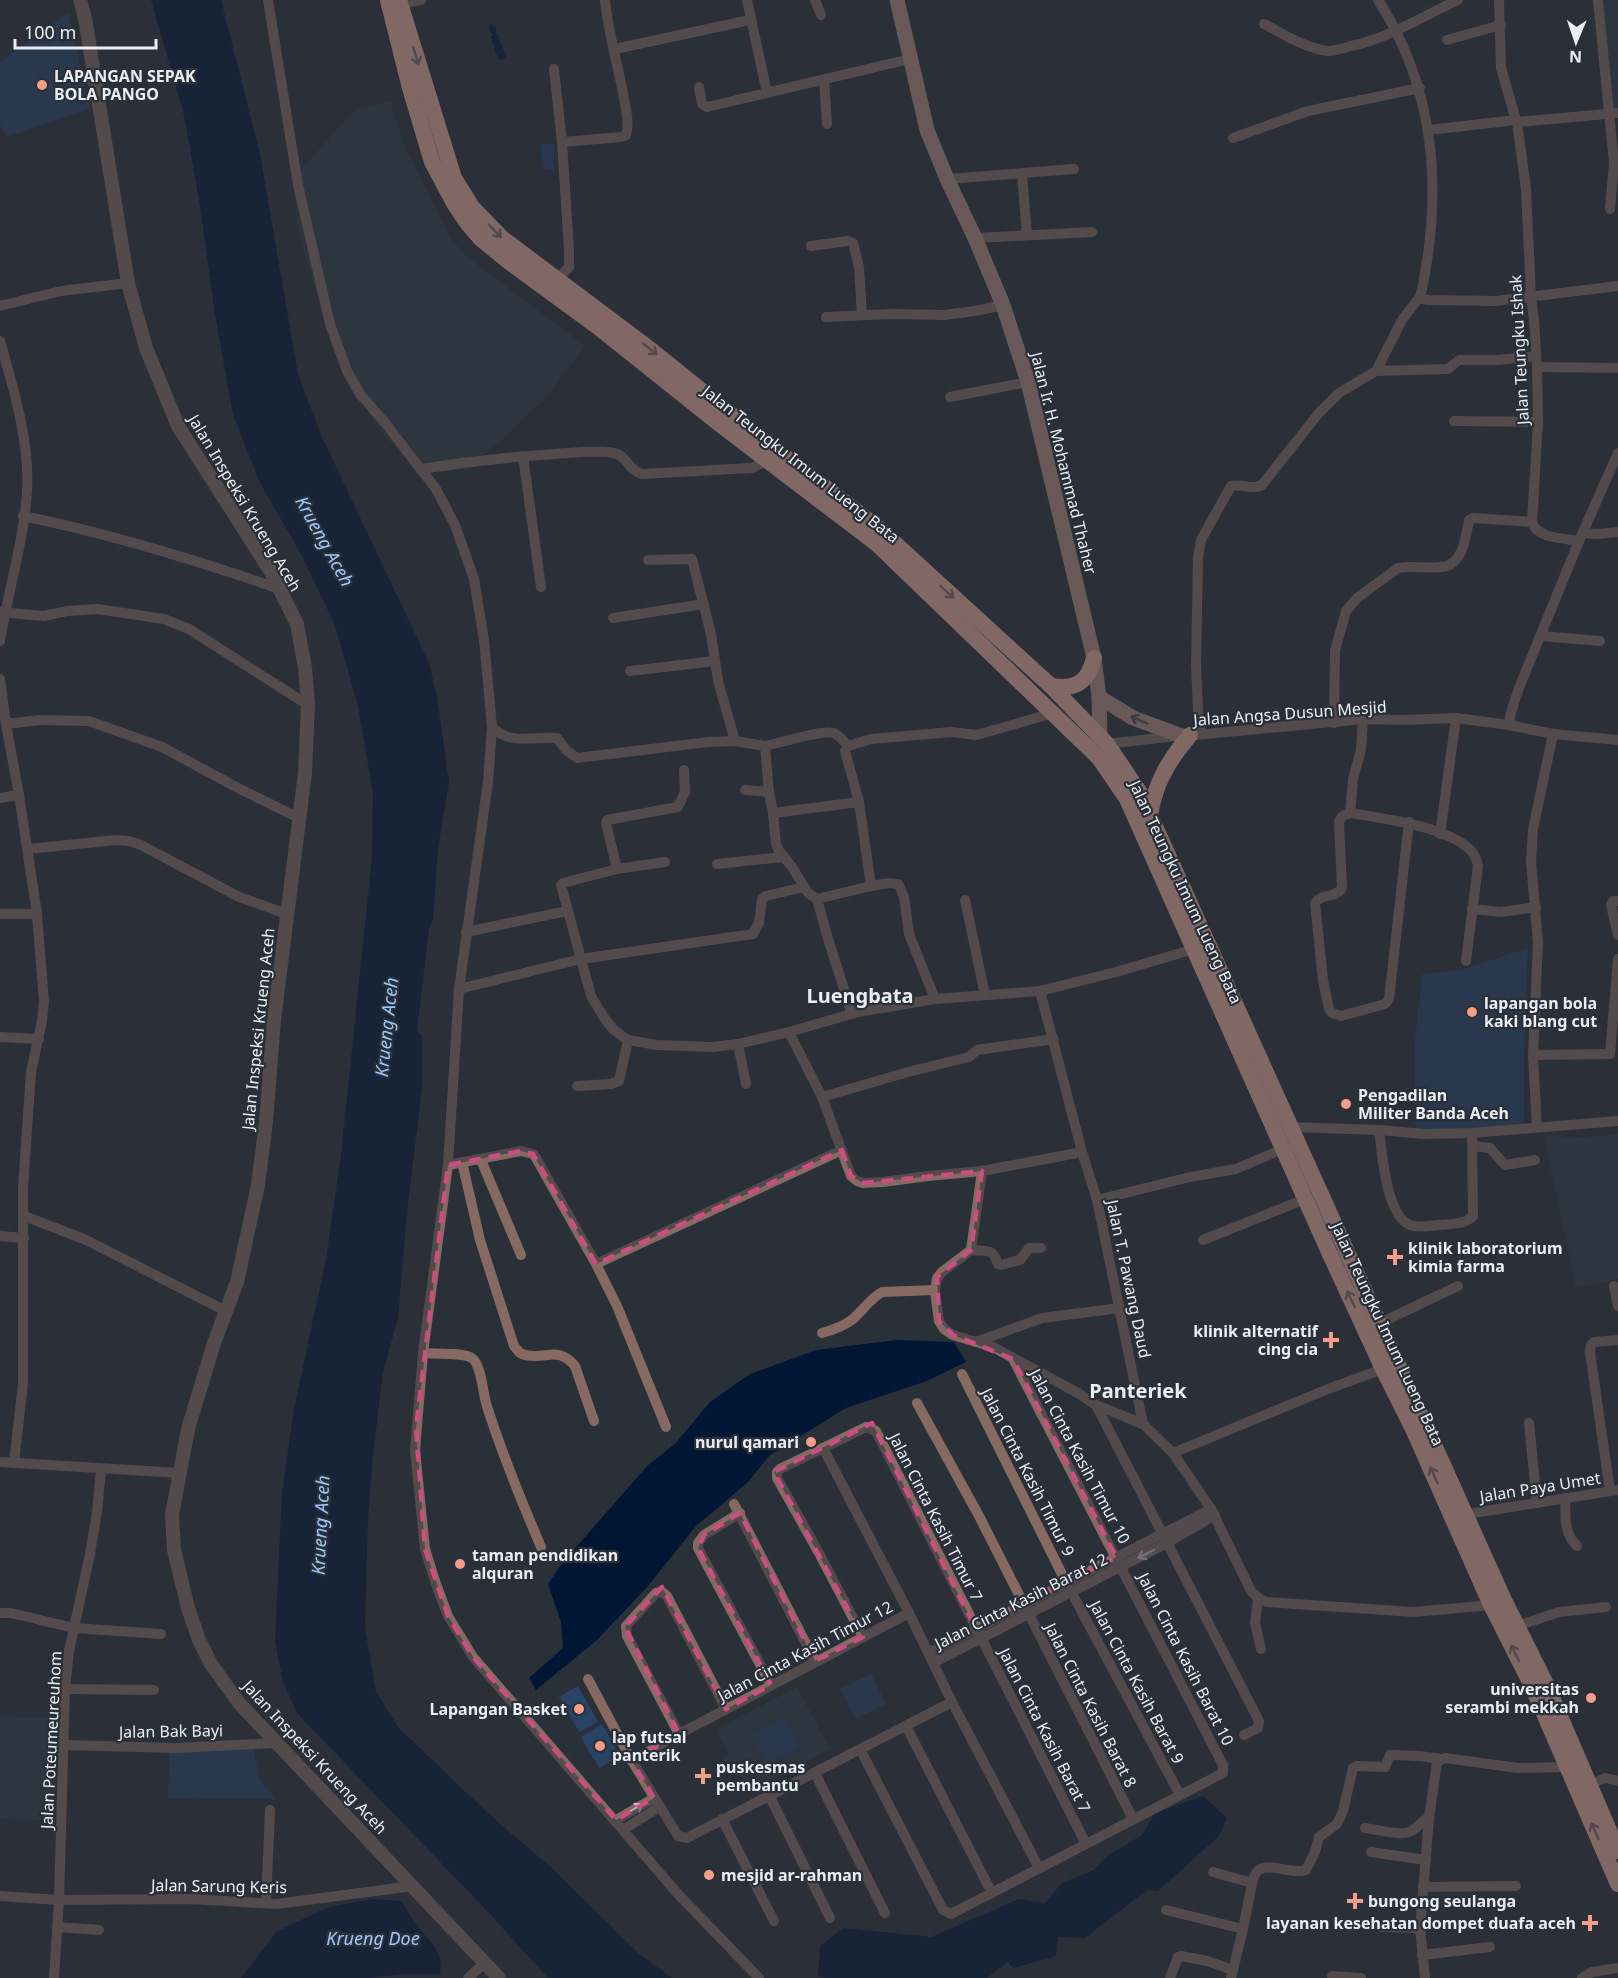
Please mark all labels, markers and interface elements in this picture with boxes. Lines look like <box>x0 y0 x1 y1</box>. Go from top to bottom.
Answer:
scale bar <box>15 12 156 50</box>
north arrow <box>1546 12 1606 72</box>
text: 100 m <box>24 20 76 44</box>
one-way arrow <box>411 46 422 65</box>
text: N <box>1569 46 1582 68</box>
place label: LAPANGAN SEPAK BOLA PANGO <box>54 65 196 105</box>
marker: LAPANGAN SEPAK BOLA PANGO <box>35 78 49 92</box>
one-way arrow <box>488 223 502 238</box>
street label: Jalan Teungku Ishak <box>1504 274 1534 427</box>
one-way arrow <box>641 343 657 356</box>
street label: Jalan Ir. H. Mohammad Thaher <box>1025 348 1102 577</box>
street label: Jalan Teungku Imum Lueng Bata <box>696 379 904 548</box>
street label: Jalan Inspeksi Krueng Aceh <box>182 409 307 596</box>
water label: Krueng Aceh <box>290 491 360 591</box>
one-way arrow <box>939 585 954 599</box>
street label: Jalan Angsa Dusun Mesjid <box>1191 695 1387 731</box>
one-way arrow <box>1130 714 1148 725</box>
street label: Jalan Teungku Imum Lueng Bata <box>1124 775 1248 1007</box>
street label: Jalan Inspeksi Krueng Aceh <box>236 927 280 1133</box>
water label: Krueng Aceh <box>369 976 403 1078</box>
district label: Luengbata <box>806 982 914 1009</box>
place label: lapangan bola kaki blang cut <box>1484 992 1597 1032</box>
marker: lapangan bola kaki blang cut <box>1465 1005 1479 1019</box>
place label: Pengadilan Militer Banda Aceh <box>1358 1084 1509 1124</box>
marker: Pengadilan Militer Banda Aceh <box>1339 1097 1353 1111</box>
street label: Jalan T. Pawang Daud <box>1101 1196 1157 1360</box>
street label: Jalan Teungku Imum Lueng Bata <box>1326 1217 1450 1449</box>
place label: klinik laboratorium kimia farma <box>1408 1237 1563 1277</box>
marker: klinik laboratorium kimia farma <box>1386 1248 1404 1266</box>
one-way arrow <box>1344 1291 1356 1309</box>
place label: klinik alternatif cing cia <box>1193 1320 1319 1360</box>
marker: klinik alternatif cing cia <box>1322 1331 1340 1349</box>
street label: Jalan Cinta Kasih Timur 10 <box>1024 1363 1136 1547</box>
district label: Panteriek <box>1089 1377 1187 1404</box>
street label: Jalan Cinta Kasih Timur 9 <box>975 1382 1080 1560</box>
street label: Jalan Cinta Kasih Timur 7 <box>883 1427 988 1605</box>
place label: nurul qamari <box>695 1431 799 1453</box>
marker: nurul qamari <box>804 1435 818 1449</box>
one-way arrow <box>1428 1467 1440 1485</box>
street label: Jalan Paya Umet <box>1476 1467 1602 1508</box>
water label: Krueng Aceh <box>305 1474 335 1576</box>
place label: taman pendidikan alquran <box>472 1544 618 1584</box>
street label: Jalan Cinta Kasih Barat 12 <box>929 1548 1111 1655</box>
one-way arrow <box>1137 1548 1155 1560</box>
marker: taman pendidikan alquran <box>453 1557 467 1571</box>
street label: Jalan Cinta Kasih Barat 10 <box>1132 1567 1239 1749</box>
street label: Jalan Cinta Kasih Timur 12 <box>712 1595 896 1707</box>
street label: Jalan Cinta Kasih Barat 9 <box>1084 1595 1189 1768</box>
street label: Jalan Cinta Kasih Barat 8 <box>1039 1617 1142 1791</box>
street label: Jalan Cinta Kasih Barat 7 <box>993 1642 1096 1816</box>
one-way arrow <box>1509 1644 1520 1662</box>
street label: Jalan Poteumeureuhom <box>35 1650 67 1832</box>
street label: Jalan Inspeksi Krueng Aceh <box>236 1674 392 1839</box>
place label: universitas serambi mekkah <box>1445 1678 1579 1718</box>
marker: universitas serambi mekkah <box>1584 1691 1598 1705</box>
place label: Lapangan Basket <box>429 1698 567 1720</box>
marker: Lapangan Basket <box>572 1702 586 1716</box>
street label: Jalan Bak Bayi <box>117 1719 223 1743</box>
place label: lap futsal panterik <box>612 1726 687 1766</box>
marker: lap futsal panterik <box>593 1739 607 1753</box>
place label: puskesmas pembantu <box>716 1756 805 1796</box>
marker: puskesmas pembantu <box>694 1767 712 1785</box>
one-way arrow <box>626 1803 643 1815</box>
one-way arrow <box>1589 1822 1600 1840</box>
place label: mesjid ar-rahman <box>721 1864 862 1886</box>
marker: mesjid ar-rahman <box>702 1868 716 1882</box>
street label: Jalan Sarung Keris <box>149 1874 287 1898</box>
place label: bungong seulanga <box>1368 1890 1516 1912</box>
marker: bungong seulanga <box>1346 1892 1364 1910</box>
place label: layanan kesehatan dompet duafa aceh <box>1266 1912 1576 1934</box>
marker: layanan kesehatan dompet duafa aceh <box>1581 1914 1599 1932</box>
water label: Krueng Doe <box>326 1926 420 1950</box>

